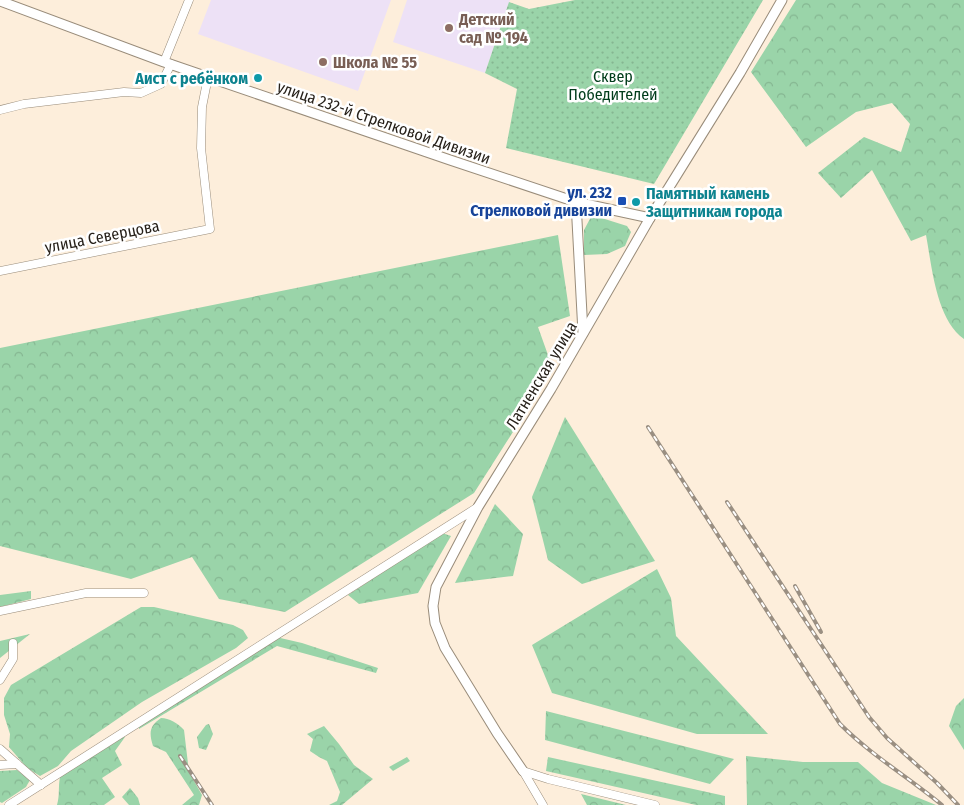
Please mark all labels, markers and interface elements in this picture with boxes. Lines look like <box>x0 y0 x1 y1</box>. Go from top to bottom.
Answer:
place label: Детский сад № 194 <box>458 10 528 47</box>
marker: Детский сад № 194 <box>443 22 455 34</box>
place label: Школа № 55 <box>333 53 417 72</box>
marker: Школа № 55 <box>317 56 329 68</box>
park label: Сквер Победителей <box>568 67 658 104</box>
place label: Аист с ребёнком <box>134 69 248 88</box>
marker: Аист с ребёнком <box>252 72 264 84</box>
street label: улица 232-й Стрелковой Дивизии <box>275 77 493 168</box>
place label: ул. 232 Стрелковой дивизии <box>470 183 613 220</box>
place label: Памятный камень Защитникам города <box>645 184 782 221</box>
marker: ул. 232 Стрелковой дивизии <box>616 195 628 207</box>
marker: Памятный камень Защитникам города <box>630 196 642 208</box>
street label: улица Северцова <box>43 216 161 257</box>
street label: Латненская улица <box>502 318 581 432</box>

